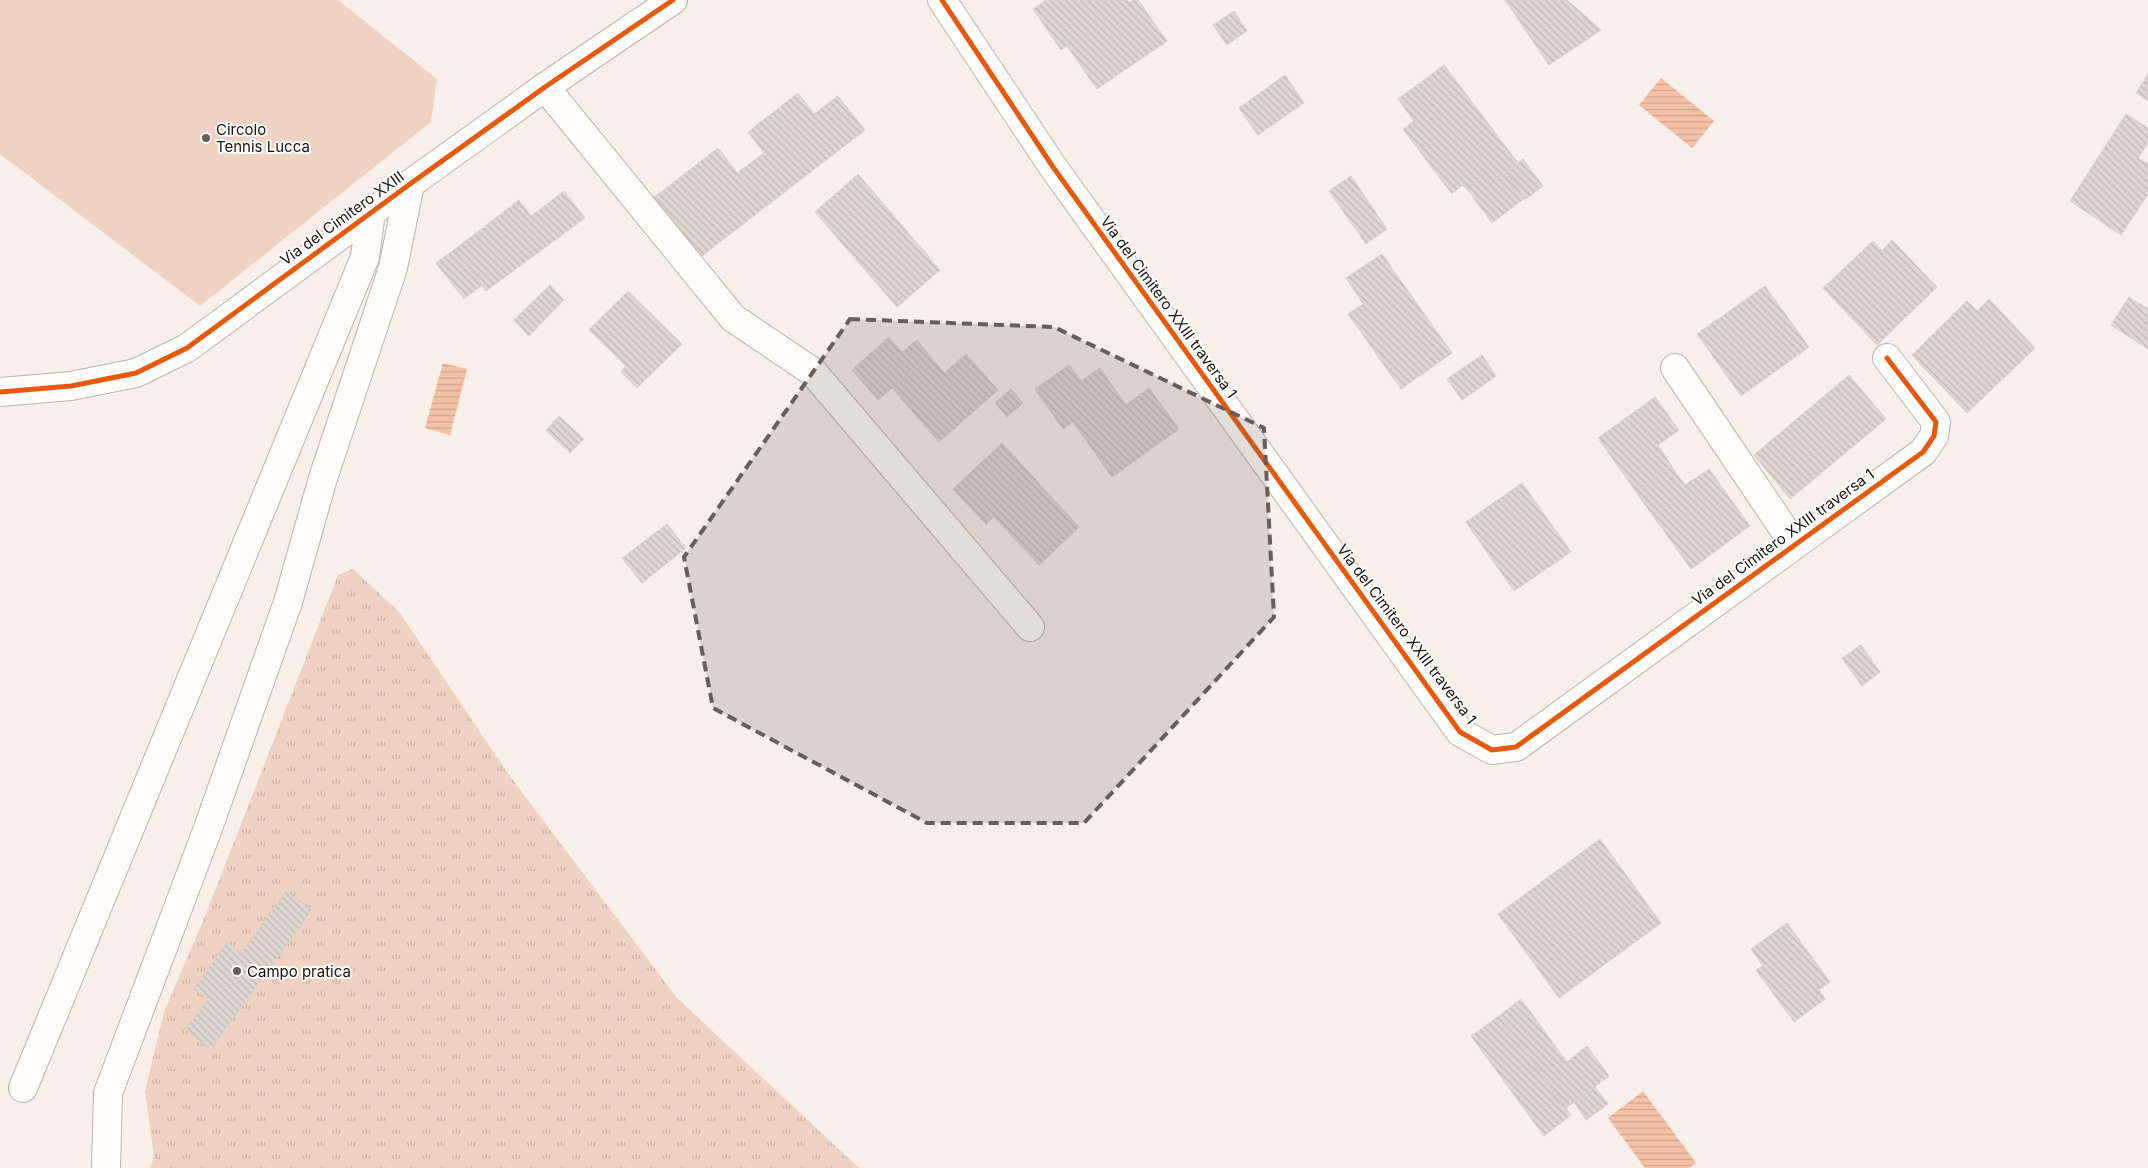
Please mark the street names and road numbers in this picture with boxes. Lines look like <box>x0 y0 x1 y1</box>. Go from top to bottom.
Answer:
street label: Via del Cimitero XXIII <box>276 167 408 269</box>
street label: Via del Cimitero XXIII traversa 1 <box>1096 212 1242 402</box>
street label: Via del Cimitero XXIII traversa 1 <box>1688 464 1878 610</box>
street label: Via del Cimitero XXIII traversa 1 <box>1333 540 1481 728</box>

